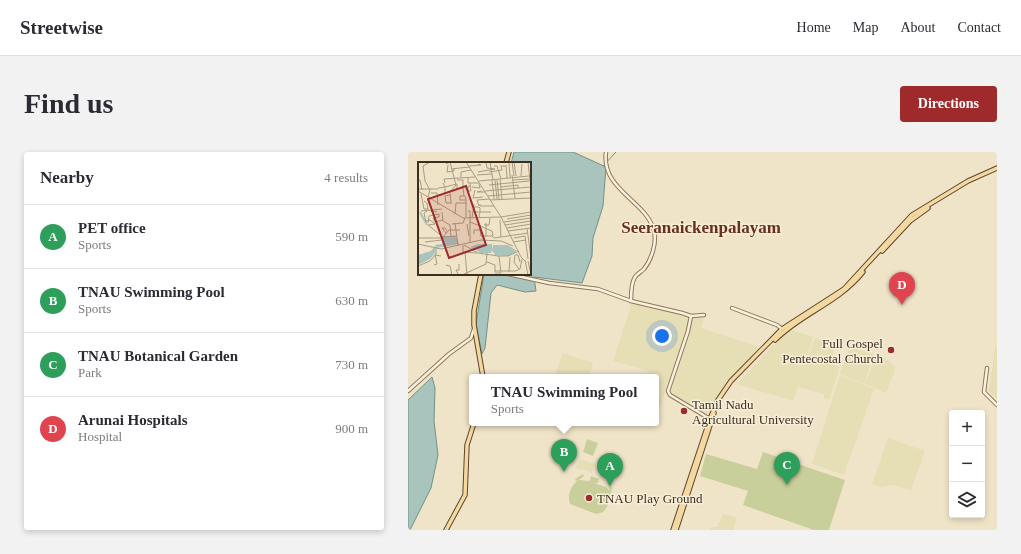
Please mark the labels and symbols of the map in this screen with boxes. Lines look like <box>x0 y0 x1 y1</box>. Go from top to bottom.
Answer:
inset map <box>418 162 531 275</box>
district label: Seeranaickenpalayam <box>621 218 781 237</box>
pin: D <box>889 272 915 305</box>
your location <box>652 326 672 346</box>
place label: Full Gospel Pentecostal Church <box>782 336 883 366</box>
marker: Full Gospel Pentecostal Church <box>886 345 896 355</box>
place label: Tamil Nadu Agricultural University <box>692 397 814 427</box>
marker: Tamil Nadu Agricultural University <box>679 406 689 416</box>
pin: B <box>551 439 577 472</box>
pin: C <box>774 452 800 485</box>
pin: A <box>597 453 623 486</box>
place label: TNAU Play Ground <box>597 491 703 506</box>
marker: TNAU Play Ground <box>584 493 594 503</box>

